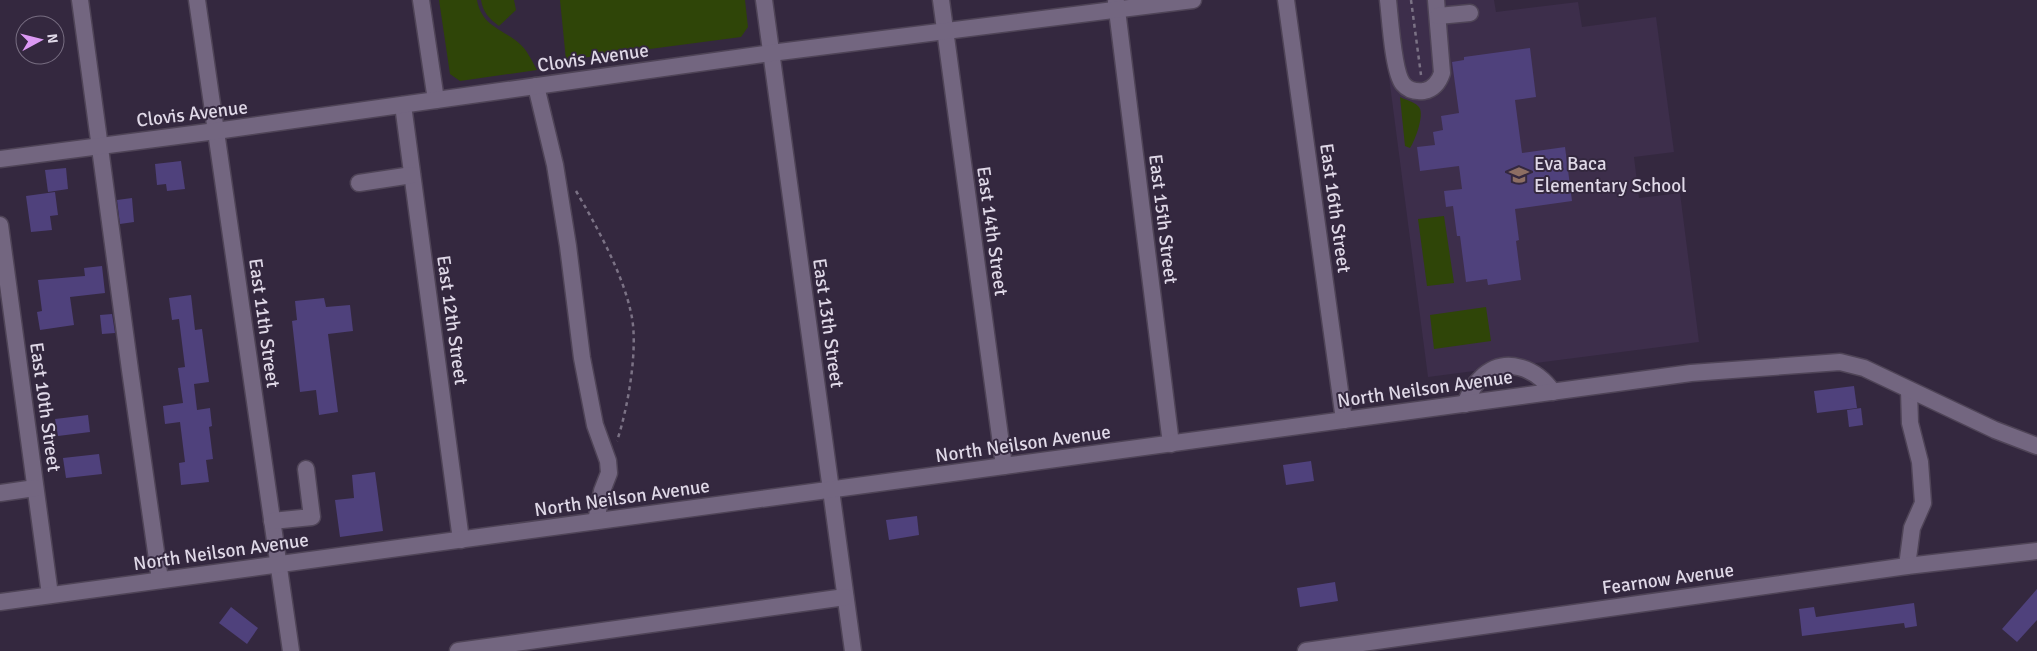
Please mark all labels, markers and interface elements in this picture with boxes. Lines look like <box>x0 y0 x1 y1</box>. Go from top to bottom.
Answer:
north arrow <box>15 15 65 65</box>
text: N <box>43 33 61 44</box>
street label: Clovis Avenue <box>536 38 650 78</box>
street label: Clovis Avenue <box>135 95 249 133</box>
street label: East 16th Street <box>1314 142 1356 275</box>
place label: Eva Baca Elementary School <box>1534 152 1687 198</box>
street label: East 15th Street <box>1143 153 1183 286</box>
school or university icon: Eva Baca Elementary School <box>1508 164 1530 186</box>
street label: East 14th Street <box>971 165 1013 298</box>
street label: East 12th Street <box>431 254 473 387</box>
street label: East 11th Street <box>243 257 285 390</box>
street label: East 13th Street <box>807 257 849 390</box>
street label: East 10th Street <box>24 341 66 474</box>
street label: North Neilson Avenue <box>1336 365 1514 413</box>
street label: North Neilson Avenue <box>934 420 1112 468</box>
street label: North Neilson Avenue <box>533 474 711 522</box>
street label: North Neilson Avenue <box>132 528 310 576</box>
street label: Fearnow Avenue <box>1601 558 1735 600</box>

